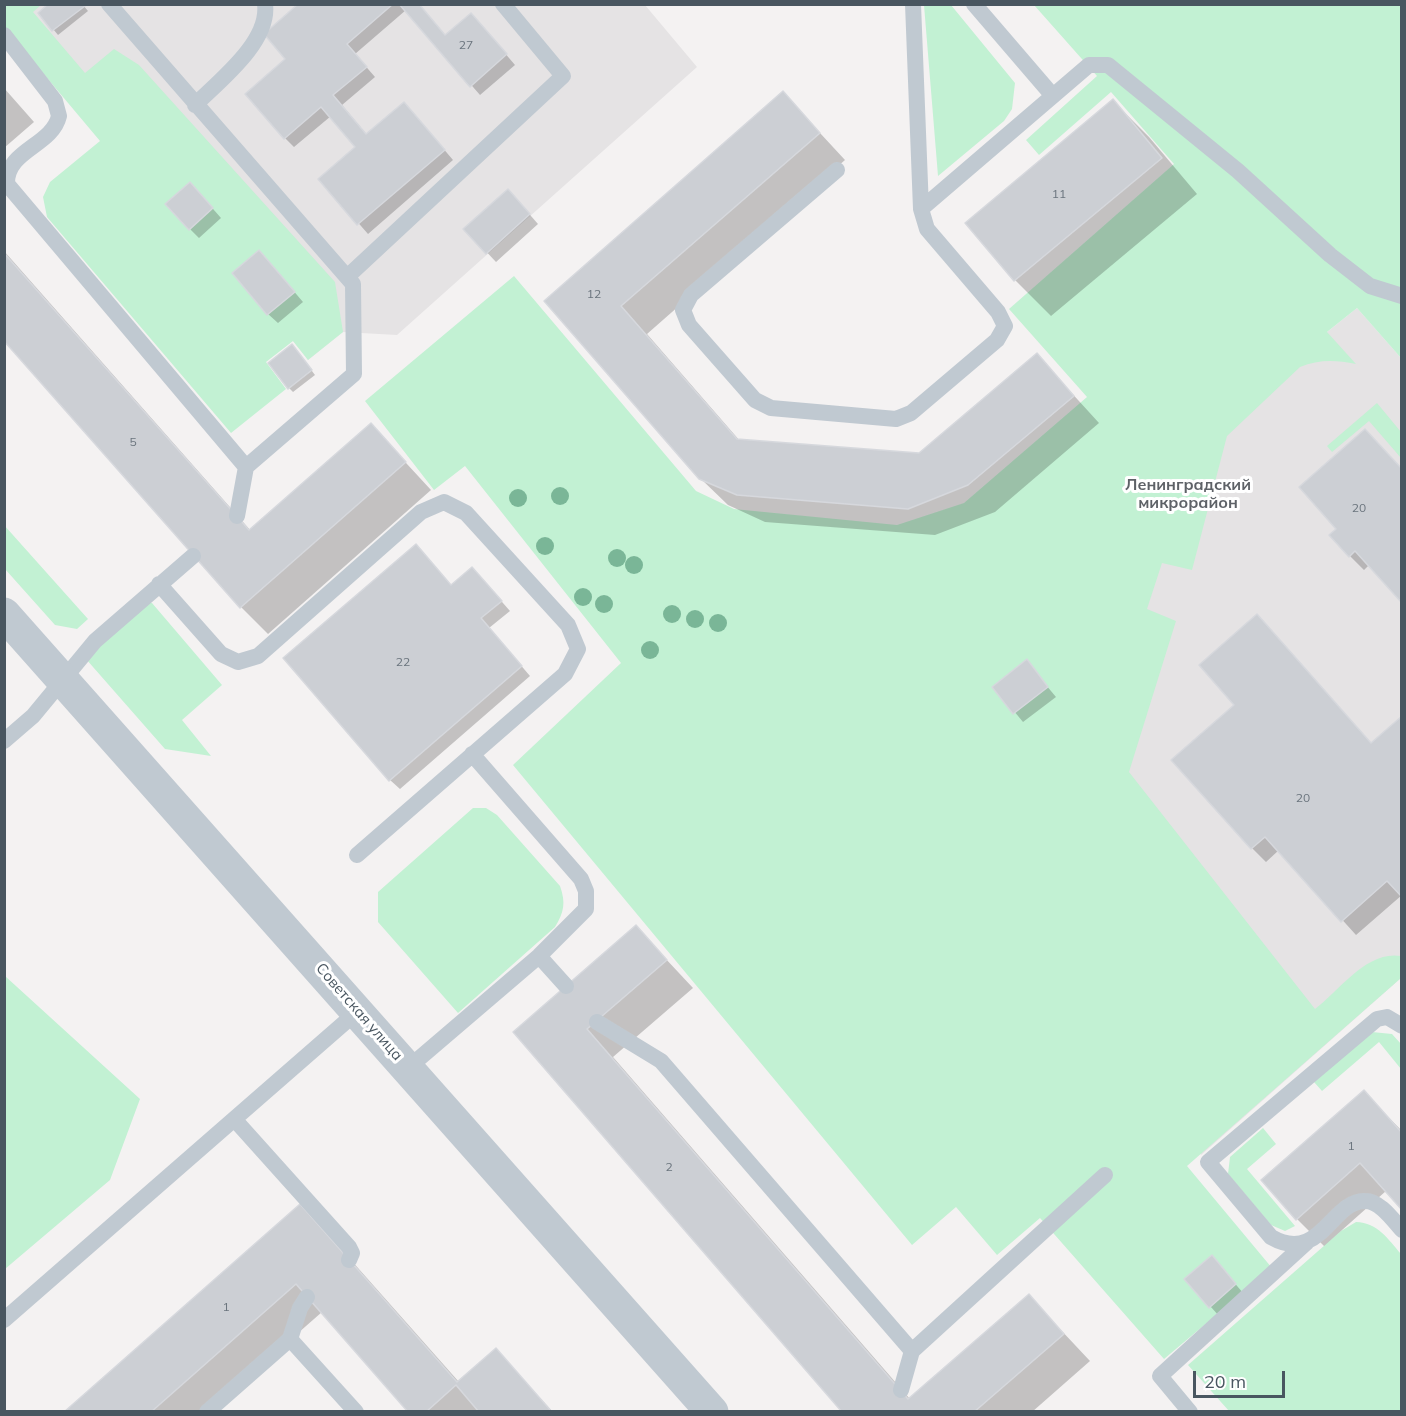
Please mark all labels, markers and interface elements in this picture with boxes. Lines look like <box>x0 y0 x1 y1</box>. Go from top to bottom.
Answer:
house number: 27 <box>459 38 473 52</box>
house number: 11 <box>1052 187 1066 201</box>
house number: 12 <box>587 287 601 301</box>
house number: 5 <box>129 435 137 449</box>
district label: Ленинградский микрорайон <box>1125 475 1251 513</box>
house number: 20 <box>1352 501 1366 515</box>
house number: 22 <box>396 655 410 669</box>
house number: 20 <box>1296 791 1310 805</box>
street label: Советская улица <box>312 960 406 1064</box>
house number: 1 <box>1347 1139 1355 1153</box>
house number: 2 <box>665 1160 673 1174</box>
house number: 1 <box>222 1300 230 1314</box>
scale bar <box>1196 1359 1288 1397</box>
text: 20 m <box>1204 1370 1246 1393</box>

